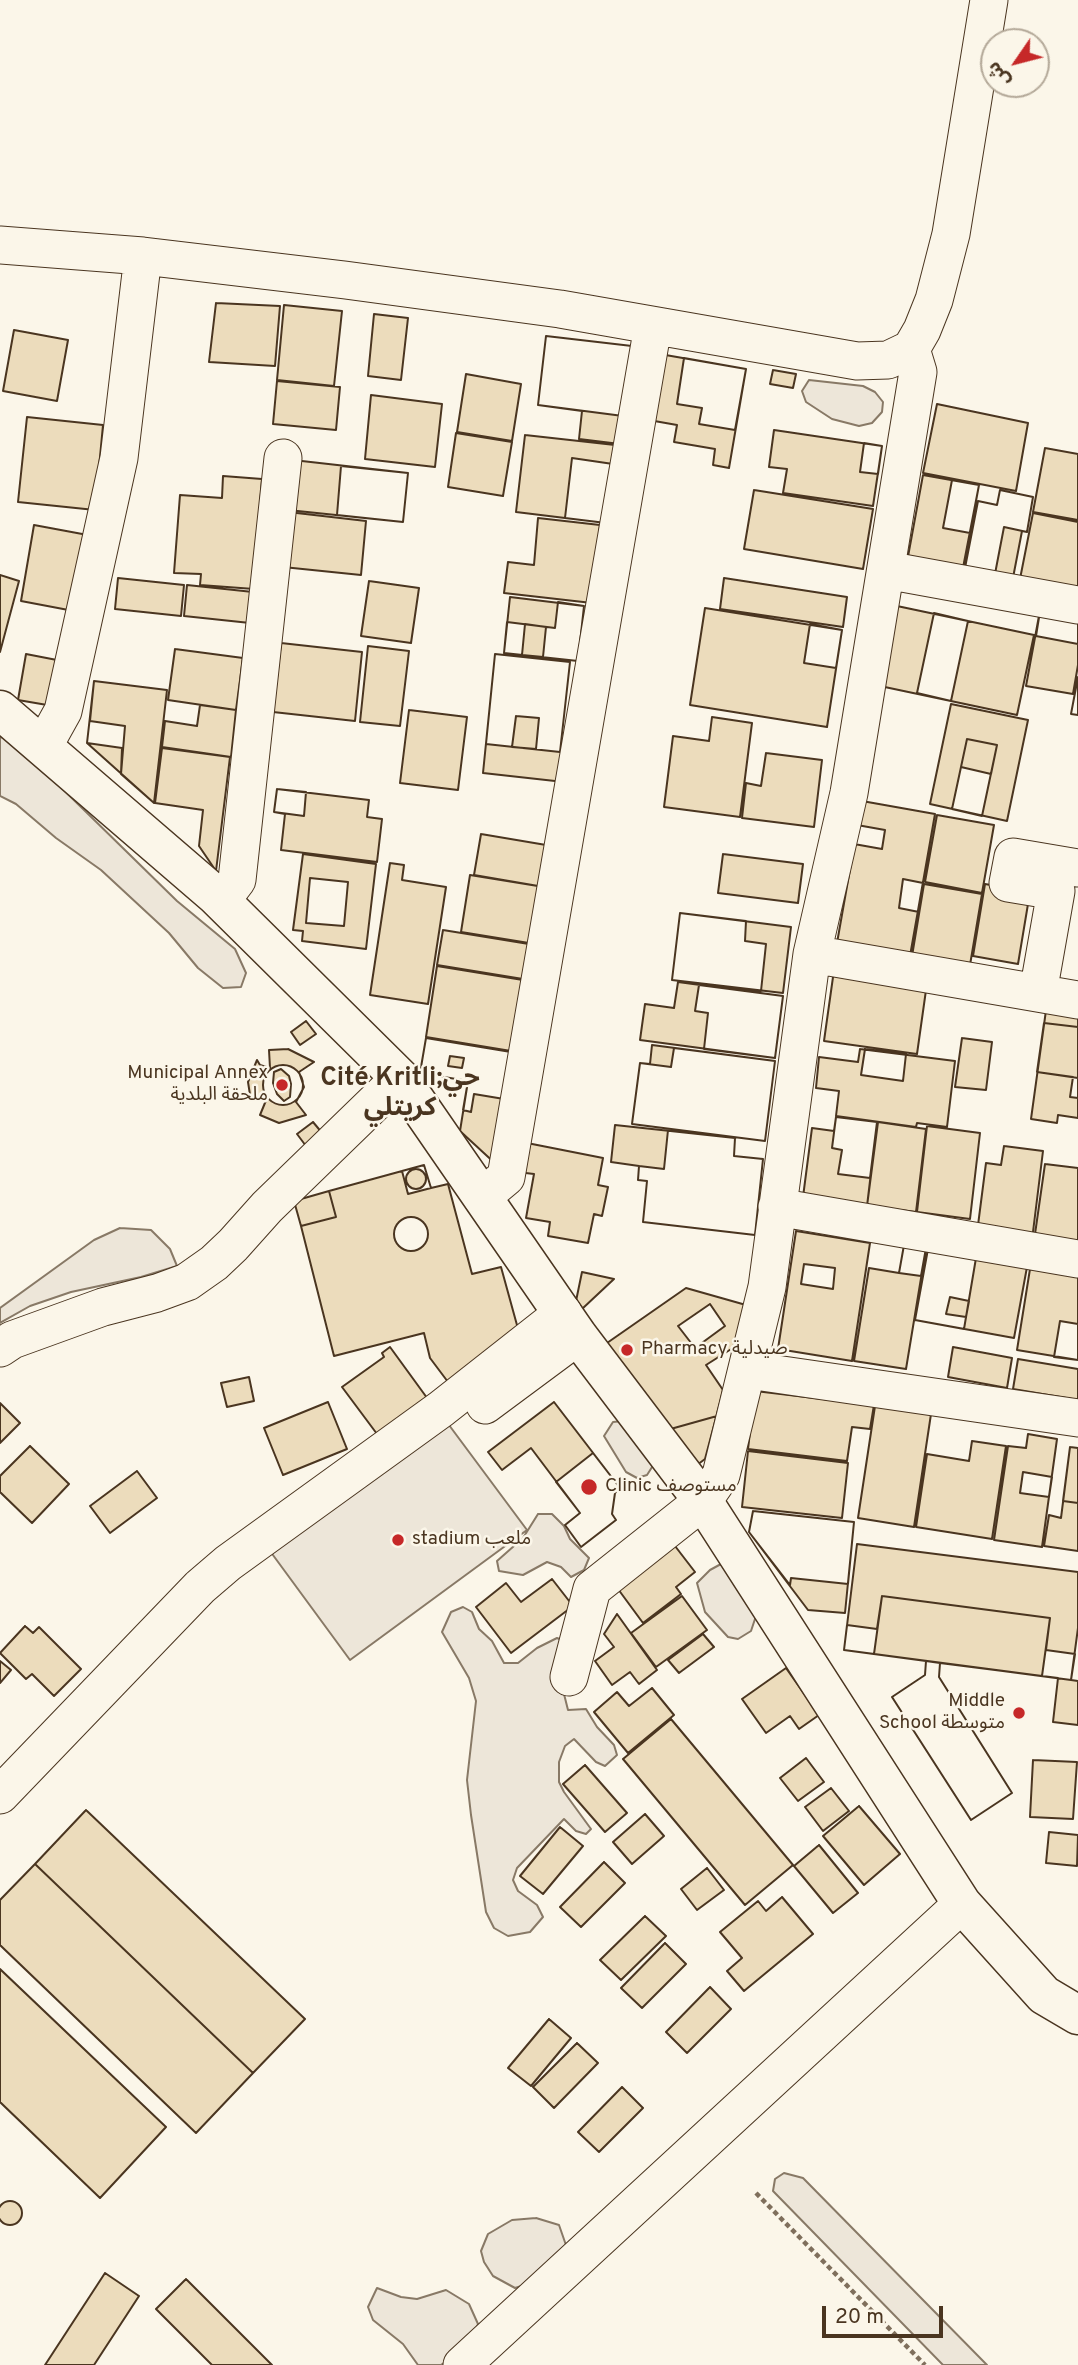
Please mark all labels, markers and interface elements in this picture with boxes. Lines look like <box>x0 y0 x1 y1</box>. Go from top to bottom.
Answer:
north arrow <box>980 28 1050 98</box>
text: ش <box>982 56 1017 91</box>
place label: Municipal Annex ملحقة البلدية <box>127 1063 268 1107</box>
district label: Cité Kritli;حي كريتلي <box>320 1064 480 1126</box>
marker: Municipal Annex ملحقة البلدية <box>274 1077 290 1093</box>
place label: Pharmacy صيدلية <box>641 1339 788 1361</box>
marker: Pharmacy صيدلية <box>619 1342 635 1358</box>
place label: Clinic مستوصف <box>605 1476 737 1498</box>
marker: Clinic مستوصف <box>579 1477 599 1497</box>
place label: stadium ملعب <box>412 1529 531 1551</box>
marker: stadium ملعب <box>390 1532 406 1548</box>
place label: Middle School متوسطة <box>879 1691 1005 1735</box>
marker: Middle School متوسطة <box>1011 1705 1027 1721</box>
scale bar <box>826 2292 947 2336</box>
text: 20 m <box>835 2304 884 2331</box>

